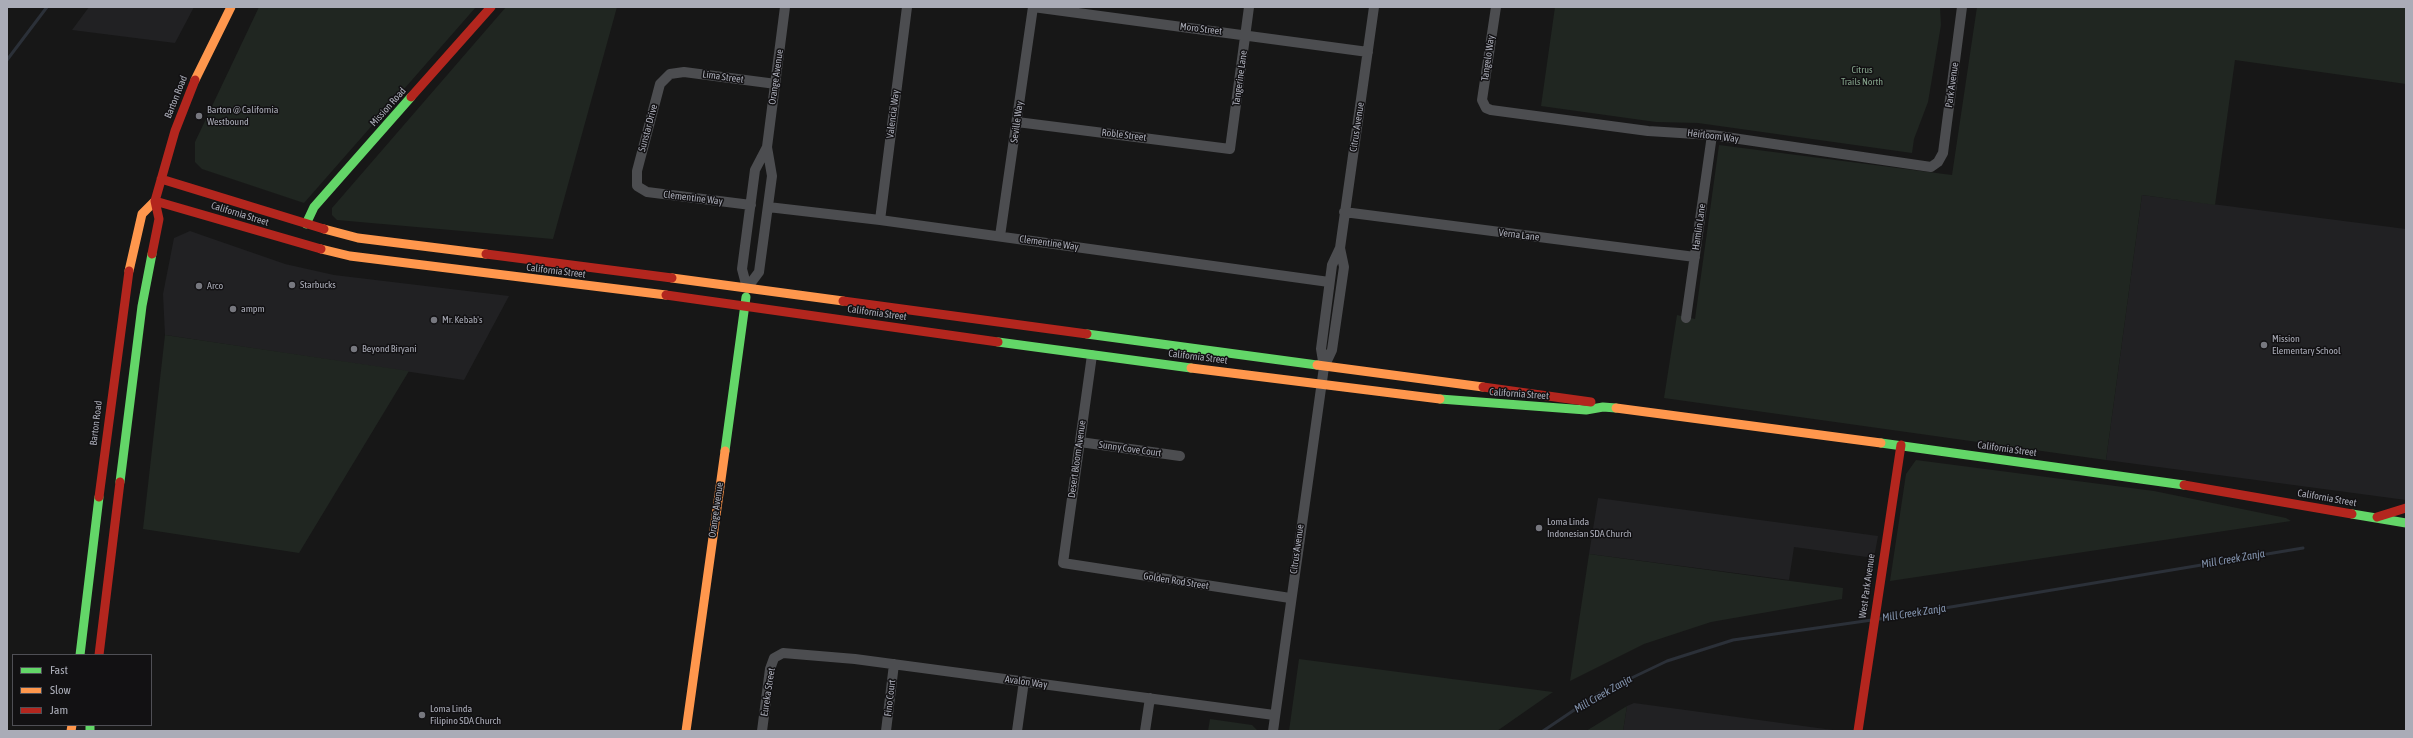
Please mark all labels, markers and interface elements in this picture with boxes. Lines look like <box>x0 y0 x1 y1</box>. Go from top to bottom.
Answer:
street label: Moro Street <box>1179 20 1223 38</box>
street label: Tangelo Way <box>1479 34 1497 82</box>
street label: Orange Avenue <box>766 49 786 105</box>
street label: Tangerine Lane <box>1230 50 1250 106</box>
street label: Park Avenue <box>1943 62 1961 108</box>
park label: Citrus Trails North <box>1841 64 1883 88</box>
street label: Lima Street <box>702 68 744 86</box>
street label: Barton Road <box>162 74 190 120</box>
street label: Mission Road <box>367 85 409 129</box>
street label: Valencia Way <box>884 89 902 139</box>
street label: Seville Way <box>1008 100 1026 144</box>
street label: Citrus Avenue <box>1347 101 1367 153</box>
street label: Sunstar Drive <box>636 103 660 153</box>
place label: Barton @ California Westbound <box>207 104 278 128</box>
marker: Barton @ California Westbound <box>194 111 204 121</box>
street label: Roble Street <box>1101 126 1147 144</box>
street label: Heirloom Way <box>1687 127 1739 145</box>
street label: Clementine Way <box>663 188 723 208</box>
street label: California Street <box>210 200 270 228</box>
street label: Hamlin Lane <box>1690 203 1708 251</box>
street label: Verna Lane <box>1498 227 1540 243</box>
street label: Clementine Way <box>1019 233 1079 253</box>
street label: California Street <box>526 261 586 281</box>
place label: Starbucks <box>300 279 336 291</box>
place label: Arco <box>207 280 223 292</box>
marker: Starbucks <box>287 280 297 290</box>
marker: Arco <box>194 281 204 291</box>
place label: ampm <box>241 303 265 315</box>
street label: California Street <box>847 303 907 323</box>
marker: ampm <box>228 304 238 314</box>
place label: Mr. Kebab's <box>442 314 483 326</box>
marker: Mr. Kebab's <box>429 315 439 325</box>
place label: Mission Elementary School <box>2272 333 2341 356</box>
marker: Mission Elementary School <box>2259 340 2269 350</box>
place label: Beyond Biryani <box>362 343 417 355</box>
marker: Beyond Biryani <box>349 344 359 354</box>
street label: California Street <box>1168 347 1228 367</box>
street label: California Street <box>1489 386 1549 402</box>
street label: Barton Road <box>87 400 105 446</box>
street label: Desert Bloom Avenue <box>1066 419 1088 499</box>
street label: Sunny Cove Court <box>1098 439 1162 459</box>
street label: California Street <box>1977 439 2037 459</box>
street label: Orange Avenue <box>706 482 726 538</box>
street label: California Street <box>2297 487 2357 509</box>
place label: Loma Linda Indonesian SDA Church <box>1547 516 1632 540</box>
street label: Citrus Avenue <box>1288 523 1306 575</box>
marker: Loma Linda Indonesian SDA Church <box>1534 523 1544 533</box>
water label: Mill Creek Zanja <box>2200 547 2266 571</box>
street label: West Park Avenue <box>1857 553 1877 619</box>
street label: Golden Rod Street <box>1143 570 1209 592</box>
water label: Mill Creek Zanja <box>1881 601 1947 625</box>
legend <box>12 654 152 726</box>
text: Fast <box>50 663 68 677</box>
street label: Eureka Street <box>758 667 778 717</box>
water label: Mill Creek Zanja <box>1572 672 1634 716</box>
street label: Avalon Way <box>1004 673 1048 691</box>
street label: Fino Court <box>882 679 898 717</box>
text: Slow <box>50 683 71 697</box>
text: Jam <box>50 703 68 717</box>
place label: Loma Linda Filipino SDA Church <box>430 703 501 726</box>
marker: Loma Linda Filipino SDA Church <box>417 710 427 720</box>

